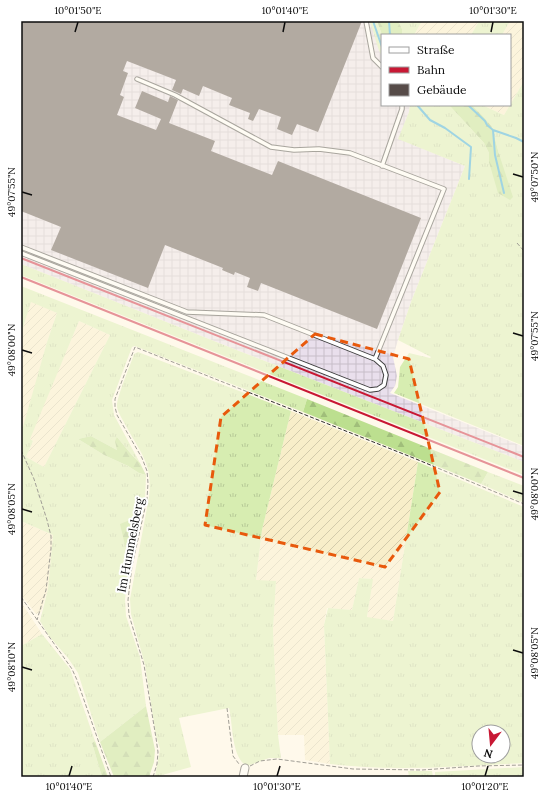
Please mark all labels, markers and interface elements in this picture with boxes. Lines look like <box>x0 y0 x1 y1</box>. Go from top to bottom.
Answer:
text: 10°01'50"E <box>54 4 102 17</box>
text: 10°01'40"E <box>262 4 308 17</box>
text: 10°01'30"E <box>469 4 517 17</box>
legend <box>381 34 511 106</box>
text: Straße <box>417 42 455 57</box>
text: Bahn <box>417 62 445 77</box>
text: Gebäude <box>417 82 467 97</box>
text: 49°07'50"N <box>528 151 541 202</box>
text: 49°07'55"N <box>5 167 18 217</box>
text: 49°07'55"N <box>528 311 541 361</box>
text: 49°08'00"N <box>5 323 18 376</box>
text: 49°08'00"N <box>528 467 541 520</box>
text: 49°08'05"N <box>5 483 18 535</box>
street label: Im Hummelsberg <box>113 496 147 594</box>
text: 49°08'05"N <box>528 627 541 679</box>
text: 49°08'10"N <box>5 642 18 692</box>
north arrow <box>471 724 511 764</box>
text: N <box>482 746 494 762</box>
text: 10°01'40"E <box>46 780 92 793</box>
text: 10°01'30"E <box>253 780 301 793</box>
text: 10°01'20"E <box>461 780 509 793</box>

